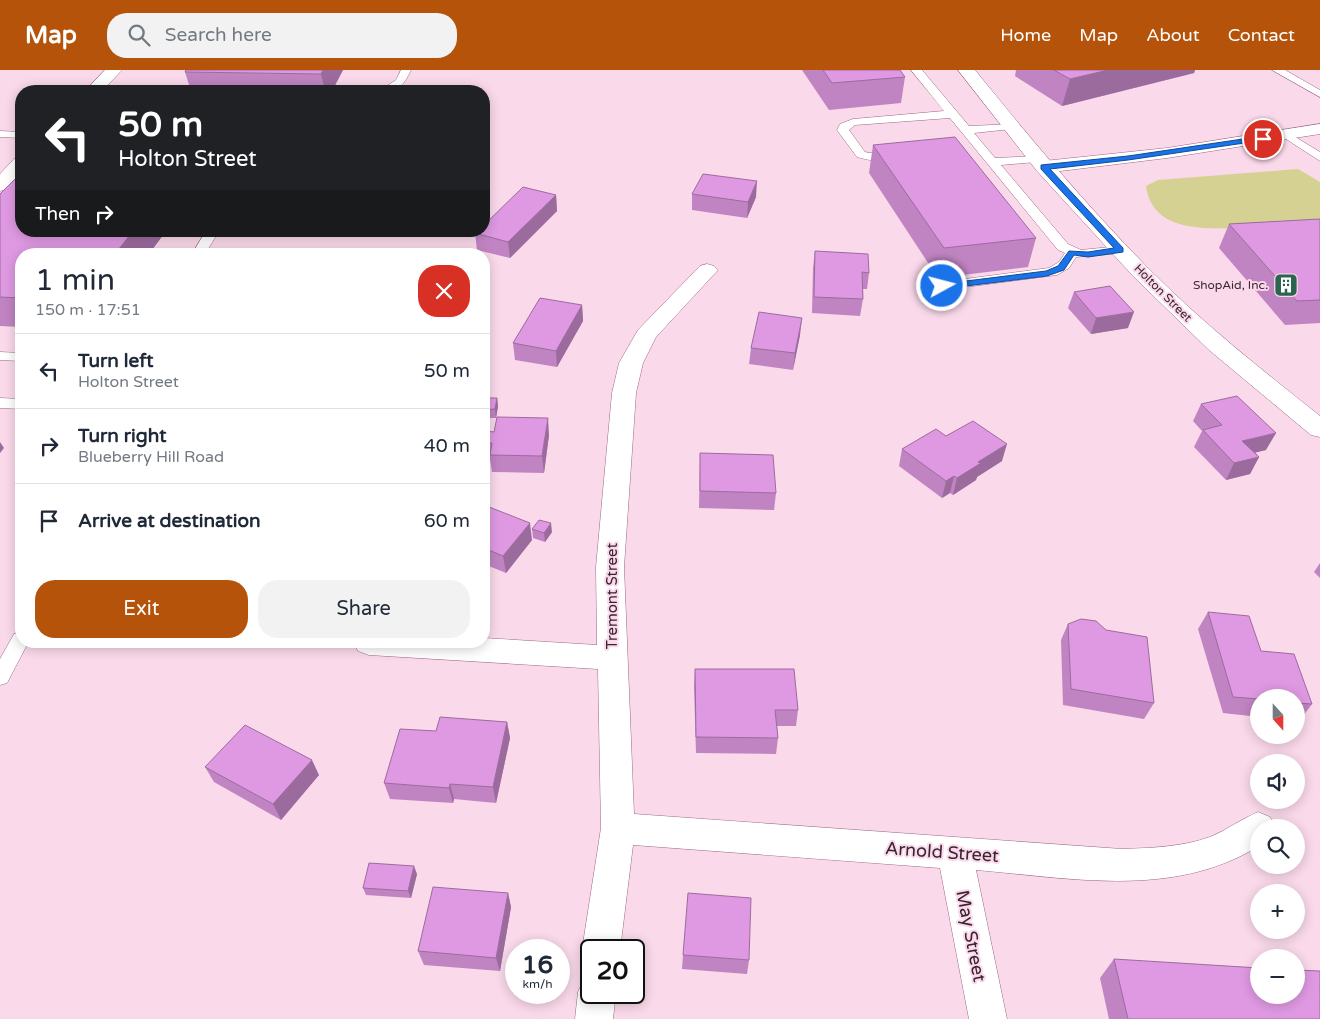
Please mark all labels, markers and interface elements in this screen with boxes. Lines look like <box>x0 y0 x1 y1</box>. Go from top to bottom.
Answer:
search box <box>107 13 457 58</box>
text: Map <box>25 21 77 50</box>
icon: search <box>125 21 153 49</box>
text: Search here <box>165 24 272 46</box>
text: Home <box>1000 24 1051 46</box>
text: Map <box>1079 24 1118 46</box>
text: About <box>1146 24 1200 46</box>
text: Contact <box>1228 24 1295 46</box>
text: 50 m <box>118 104 203 146</box>
icon: left <box>35 105 100 170</box>
pin <box>1242 118 1284 160</box>
icon: arrive <box>1249 125 1277 153</box>
text: Holton Street <box>118 146 257 172</box>
icon: right <box>90 200 118 228</box>
text: Then <box>35 203 80 225</box>
position arrow <box>915 259 967 311</box>
street label: Holton Street <box>1131 261 1195 325</box>
text: 1 min <box>35 262 115 299</box>
button: close <box>418 265 470 317</box>
building icon: ShopAid, Inc. <box>1273 272 1299 298</box>
place label: ShopAid, Inc. <box>1193 278 1268 292</box>
text: 150 m · 17:51 <box>35 300 141 320</box>
text: Turn left <box>78 350 154 372</box>
icon: left <box>35 357 63 385</box>
text: 50 m <box>424 360 470 382</box>
text: Holton Street <box>78 372 179 392</box>
text: Turn right <box>78 425 166 447</box>
icon: right <box>35 432 63 460</box>
text: 40 m <box>424 435 470 457</box>
text: Blueberry Hill Road <box>78 447 224 467</box>
icon: arrive <box>35 507 63 535</box>
text: Arrive at destination <box>78 510 261 532</box>
text: 60 m <box>424 510 470 532</box>
street label: Tremont Street <box>603 542 621 649</box>
button: Exit <box>35 580 248 638</box>
button: Share <box>258 580 470 638</box>
north arrow <box>1250 689 1305 744</box>
map controls <box>1250 689 1305 1004</box>
button: sound <box>1250 754 1305 809</box>
button: search <box>1250 819 1305 874</box>
street label: Arnold Street <box>884 837 1000 867</box>
button: + <box>1250 884 1305 939</box>
street label: May Street <box>951 888 991 984</box>
speed limit sign: 20 <box>580 939 645 1004</box>
button: − <box>1250 949 1305 1004</box>
text: 16 <box>522 950 553 980</box>
text: km/h <box>522 977 553 991</box>

